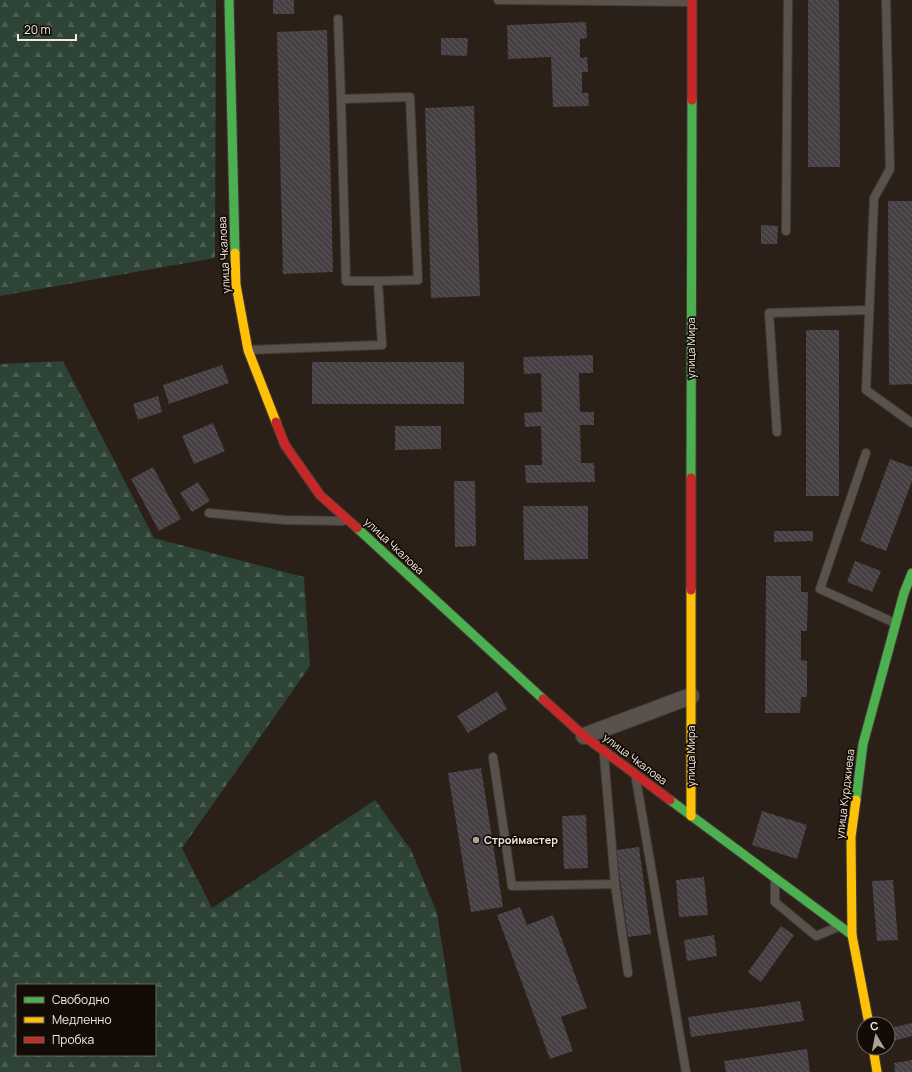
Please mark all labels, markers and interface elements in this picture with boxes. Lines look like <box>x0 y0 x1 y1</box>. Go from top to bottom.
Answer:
scale bar <box>18 16 76 42</box>
text: 20 m <box>24 21 51 38</box>
street label: улица Чкалова <box>214 216 233 294</box>
street label: улица Мира <box>683 317 698 379</box>
street label: улица Чкалова <box>361 514 428 577</box>
street label: улица Мира <box>683 725 698 787</box>
street label: улица Чкалова <box>600 730 670 788</box>
street label: улица Курджиева <box>832 748 857 840</box>
place label: Строймастер <box>484 832 558 847</box>
marker: Строймастер <box>471 835 481 845</box>
legend <box>16 984 156 1056</box>
text: Свободно <box>52 991 110 1008</box>
text: Медленно <box>52 1011 112 1028</box>
north arrow <box>856 1016 896 1056</box>
text: С <box>869 1018 879 1034</box>
text: Пробка <box>52 1031 94 1048</box>

